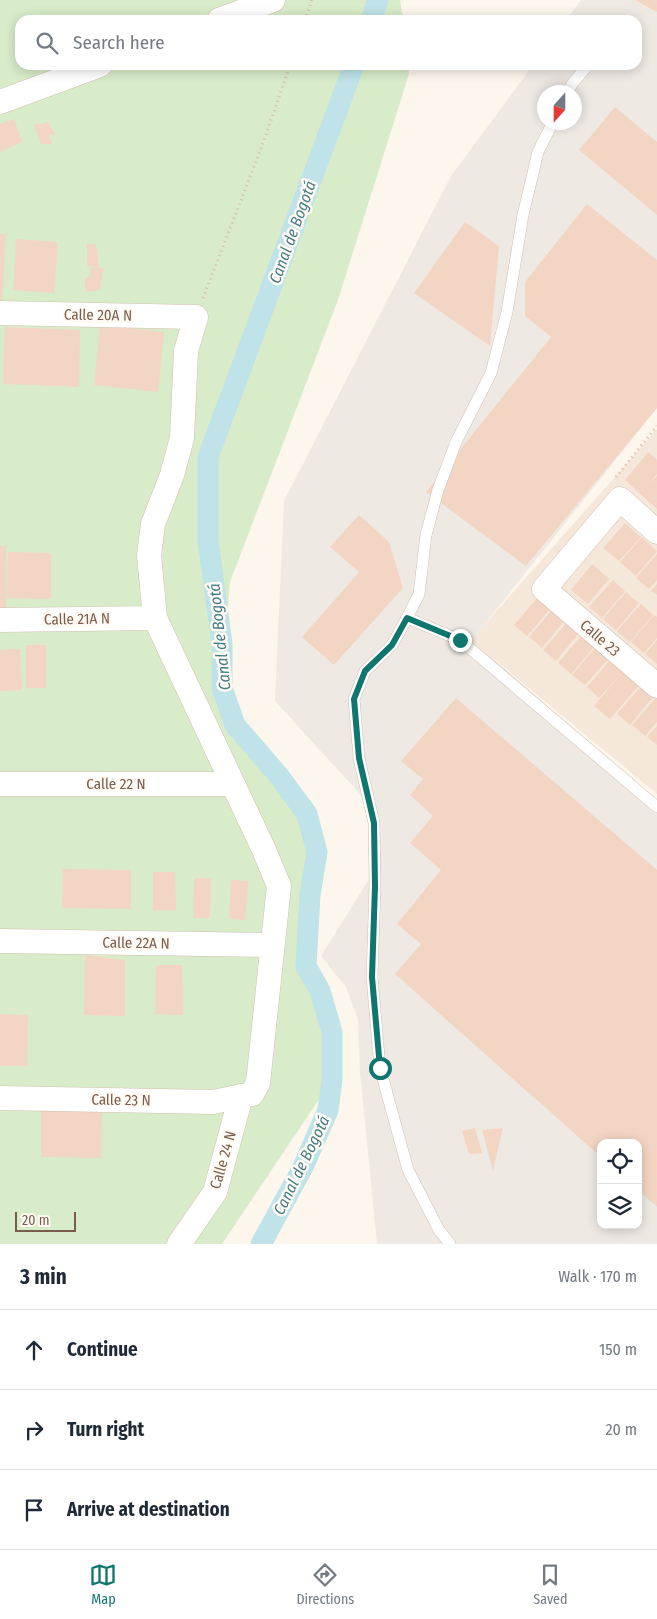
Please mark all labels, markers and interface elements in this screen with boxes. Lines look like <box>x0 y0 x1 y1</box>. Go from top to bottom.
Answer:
search box <box>15 15 642 70</box>
icon: search <box>33 29 61 57</box>
text: Search here <box>73 31 165 54</box>
north arrow <box>537 85 582 130</box>
water label: Canal de Bogotá <box>265 178 320 286</box>
street label: Calle 20A N <box>64 305 132 325</box>
water label: Canal de Bogotá <box>204 582 235 691</box>
street label: Calle 21A N <box>44 609 110 629</box>
street label: Calle 23 <box>576 616 624 660</box>
route end <box>449 629 472 652</box>
street label: Calle 22 N <box>86 775 146 793</box>
street label: Calle 22A N <box>102 933 170 953</box>
route start <box>369 1057 392 1080</box>
street label: Calle 23 N <box>91 1090 151 1110</box>
water label: Canal de Bogotá <box>269 1113 334 1218</box>
street label: Calle 24 N <box>206 1129 240 1191</box>
map controls <box>597 1139 642 1229</box>
button: locate <box>597 1139 642 1184</box>
button: layers <box>597 1184 642 1229</box>
scale bar <box>15 1209 76 1232</box>
text: 20 m <box>22 1212 50 1229</box>
text: 3 min <box>20 1264 67 1290</box>
text: Walk · 170 m <box>558 1267 637 1286</box>
icon: ahead <box>20 1336 48 1364</box>
text: Continue <box>67 1338 138 1361</box>
text: 150 m <box>599 1340 637 1359</box>
icon: right <box>20 1416 48 1444</box>
text: Turn right <box>67 1418 144 1441</box>
text: 20 m <box>606 1420 637 1439</box>
icon: arrive <box>20 1496 48 1524</box>
text: Arrive at destination <box>67 1498 230 1521</box>
tab: Map <box>89 1561 117 1608</box>
tab: Directions <box>296 1561 354 1608</box>
tab: Saved <box>533 1561 568 1608</box>

